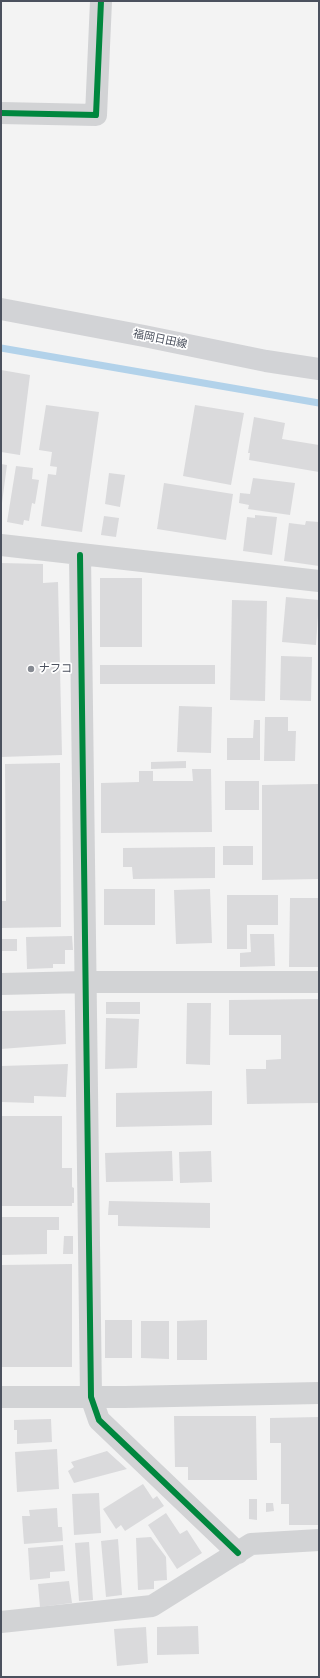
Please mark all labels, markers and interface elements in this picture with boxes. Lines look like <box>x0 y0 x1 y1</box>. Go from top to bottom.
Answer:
street label: 福岡日田線 <box>132 327 188 351</box>
place label: ナフコ <box>39 662 72 676</box>
marker: ナフコ <box>26 664 36 674</box>

